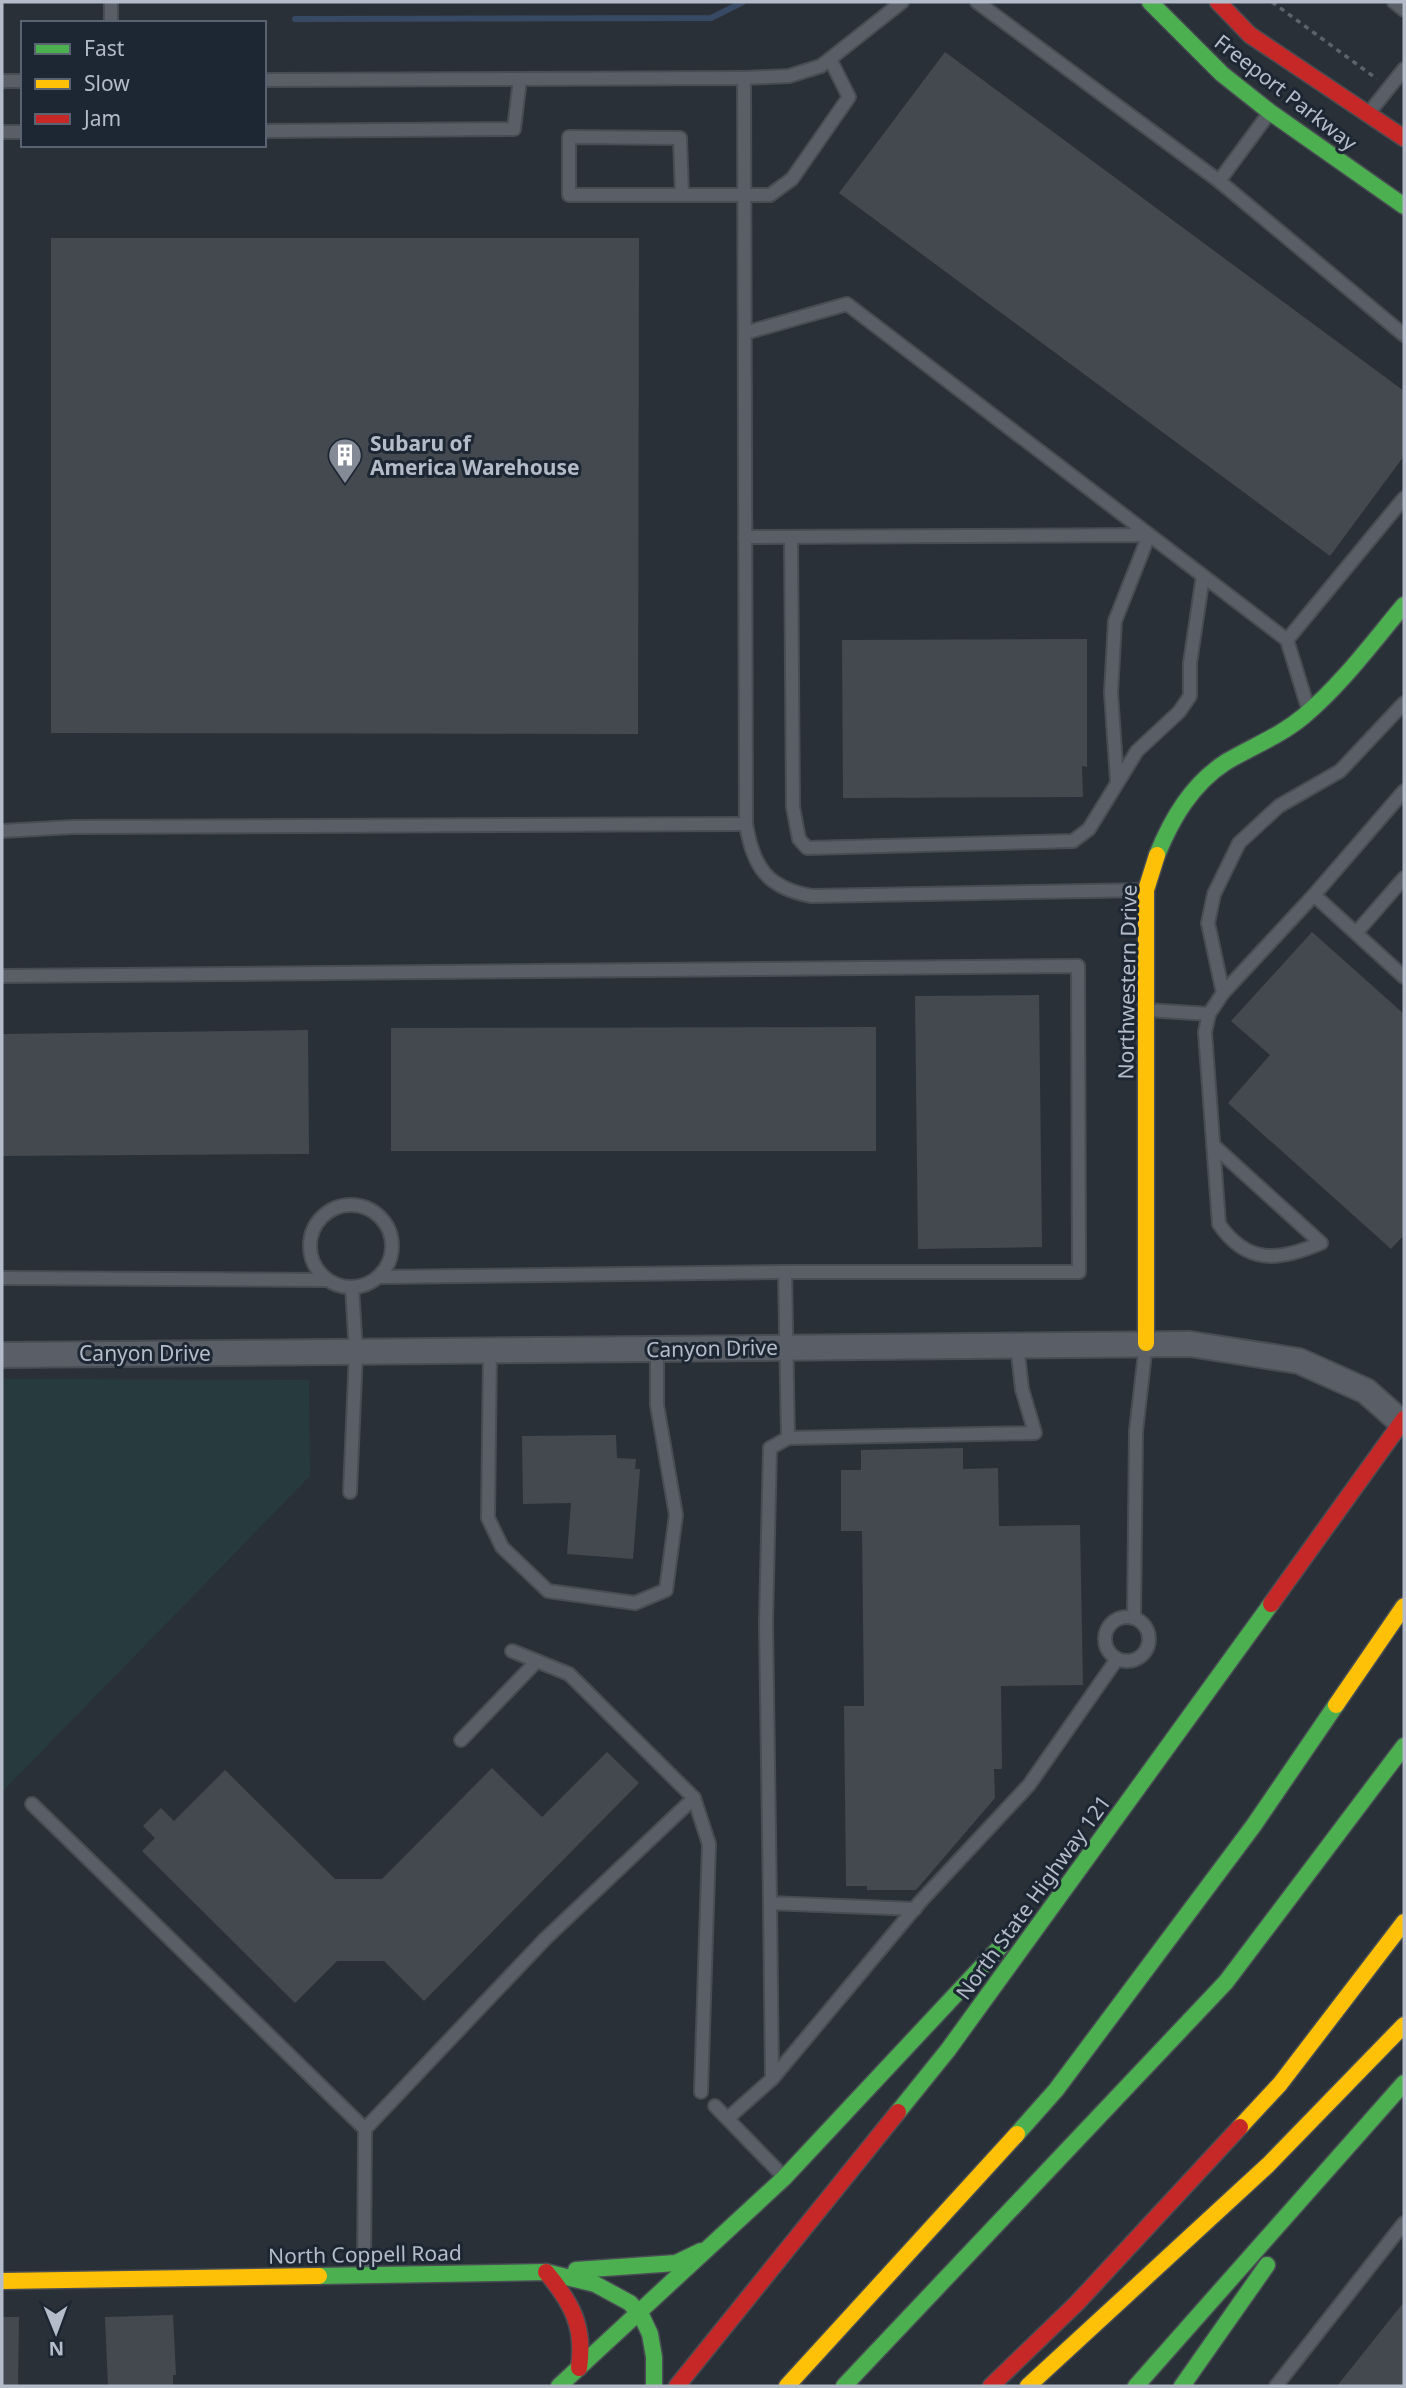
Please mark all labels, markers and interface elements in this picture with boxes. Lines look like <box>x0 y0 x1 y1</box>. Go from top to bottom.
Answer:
legend <box>21 21 266 147</box>
street label: Freeport Parkway <box>1209 28 1363 157</box>
text: Fast <box>84 34 125 62</box>
text: Slow <box>84 69 130 97</box>
text: Jam <box>82 104 121 132</box>
place label: Subaru of America Warehouse <box>370 429 580 481</box>
building icon: Subaru of America Warehouse <box>326 436 364 485</box>
street label: Northwestern Drive <box>1111 884 1143 1080</box>
street label: Canyon Drive <box>646 1333 778 1363</box>
street label: Canyon Drive <box>79 1339 211 1367</box>
street label: North State Highway 121 <box>949 1789 1117 2005</box>
street label: North Coppell Road <box>268 2238 462 2270</box>
north arrow <box>21 2297 91 2367</box>
text: N <box>48 2336 64 2362</box>

